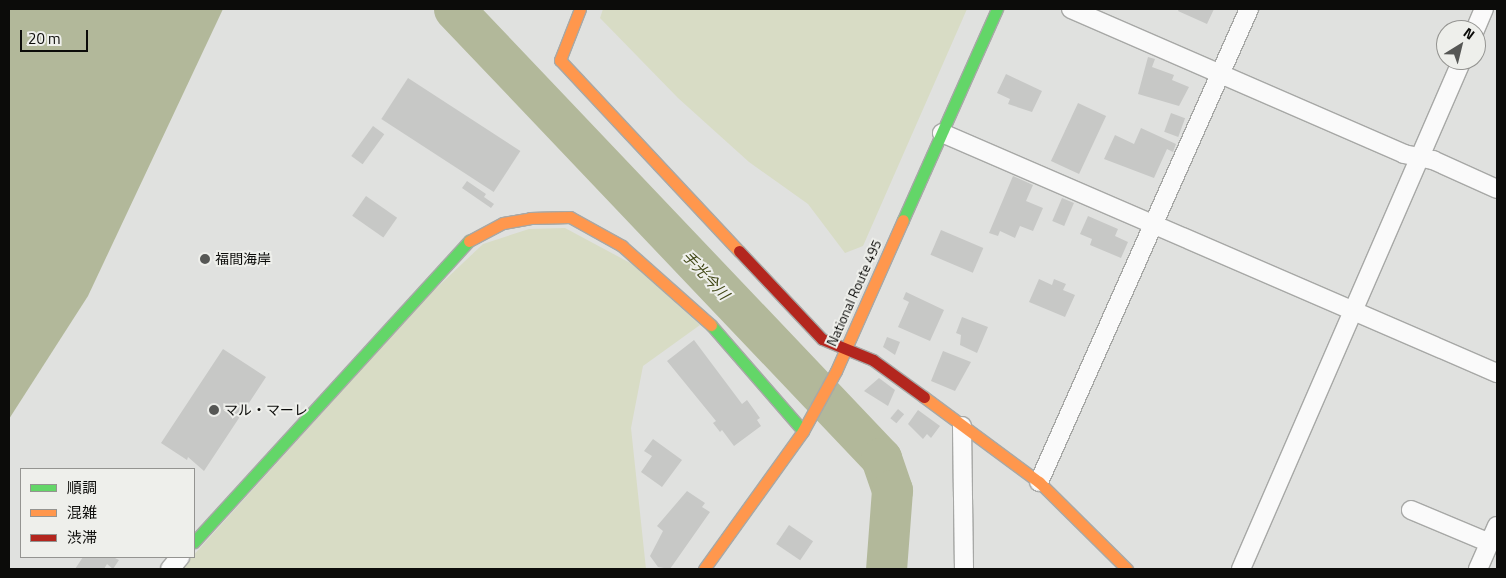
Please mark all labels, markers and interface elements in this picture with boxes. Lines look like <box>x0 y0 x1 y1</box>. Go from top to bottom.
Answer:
scale bar <box>22 20 90 52</box>
north arrow <box>1436 20 1486 70</box>
text: N <box>1459 22 1480 45</box>
text: 20 m <box>28 27 61 50</box>
street label: National Route 495 <box>823 237 885 349</box>
water label: 手光今川 <box>679 247 733 303</box>
place label: 福間海岸 <box>215 251 271 267</box>
marker: 福間海岸 <box>199 253 211 265</box>
place label: マル・マーレ <box>224 402 308 418</box>
marker: マル・マーレ <box>208 404 220 416</box>
legend <box>20 468 195 558</box>
text: 順調 <box>67 476 97 499</box>
text: 混雑 <box>67 501 97 524</box>
text: 渋滞 <box>67 526 97 549</box>

